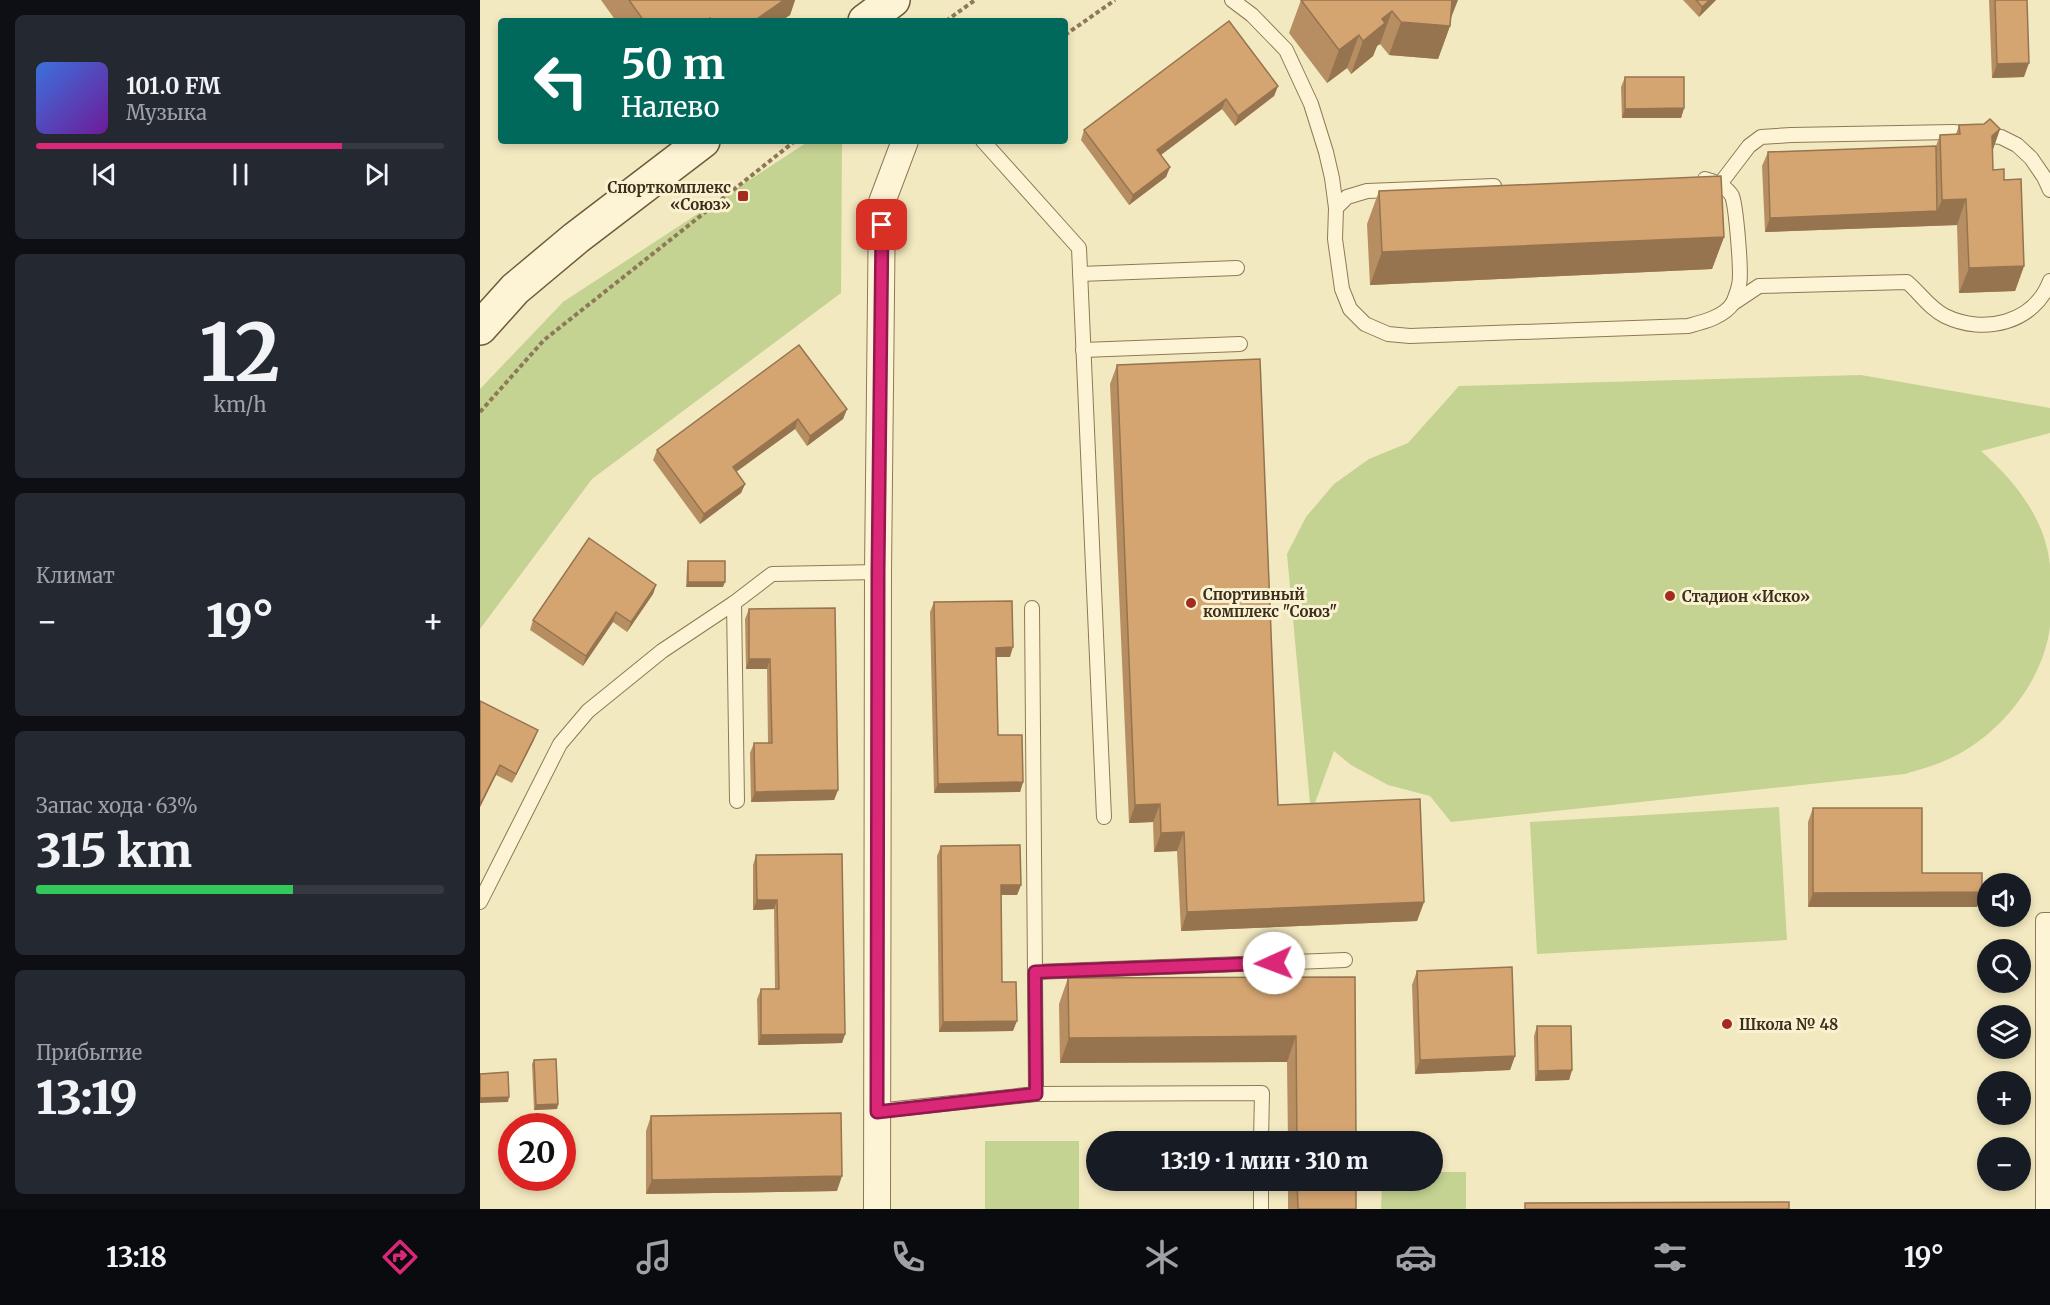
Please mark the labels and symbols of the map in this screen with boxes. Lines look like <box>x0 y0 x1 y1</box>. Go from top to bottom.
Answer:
place label: Спорткомплекс «Союз» <box>607 178 731 214</box>
marker: Спорткомплекс «Союз» <box>736 189 750 203</box>
pin <box>856 199 907 250</box>
place label: Спортивный комплекс "Союз" <box>1203 585 1337 621</box>
place label: Стадион «Иско» <box>1682 587 1810 606</box>
marker: Стадион «Иско» <box>1663 589 1677 603</box>
marker: Спортивный комплекс "Союз" <box>1184 596 1198 610</box>
position arrow <box>1242 931 1306 995</box>
place label: Школа № 48 <box>1739 1015 1838 1034</box>
marker: Школа № 48 <box>1720 1017 1734 1031</box>
speed limit sign: 20 <box>498 1113 576 1191</box>

